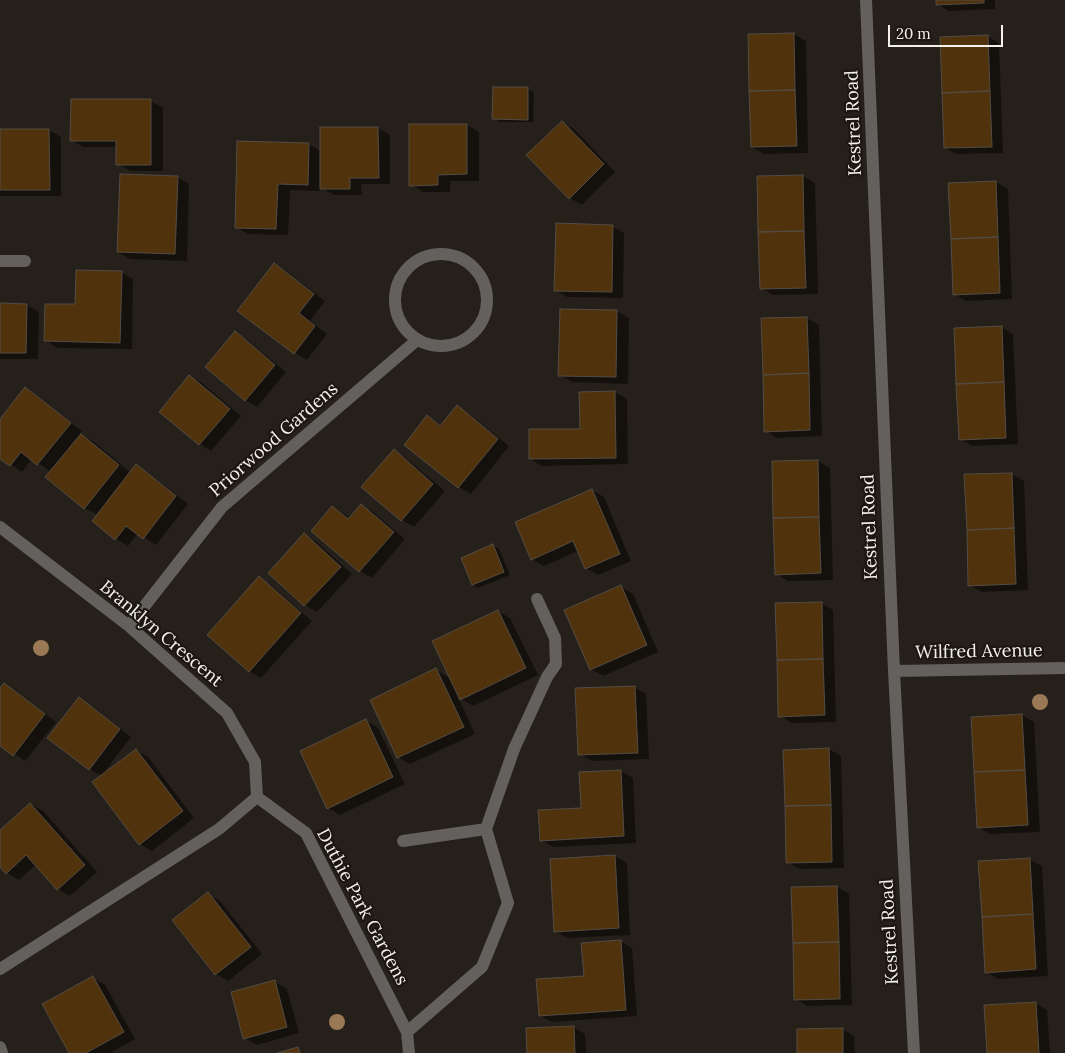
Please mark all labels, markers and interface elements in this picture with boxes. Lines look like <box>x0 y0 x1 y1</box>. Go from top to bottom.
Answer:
scale bar <box>890 15 1005 47</box>
text: 20 m <box>896 24 931 43</box>
street label: Kestrel Road <box>841 70 867 176</box>
street label: Priorwood Gardens <box>205 378 343 502</box>
street label: Kestrel Road <box>857 474 883 580</box>
street label: Branklyn Crescent <box>95 576 227 692</box>
street label: Wilfred Avenue <box>915 640 1043 664</box>
street label: Duthie Park Gardens <box>312 825 412 989</box>
street label: Kestrel Road <box>876 879 904 985</box>

